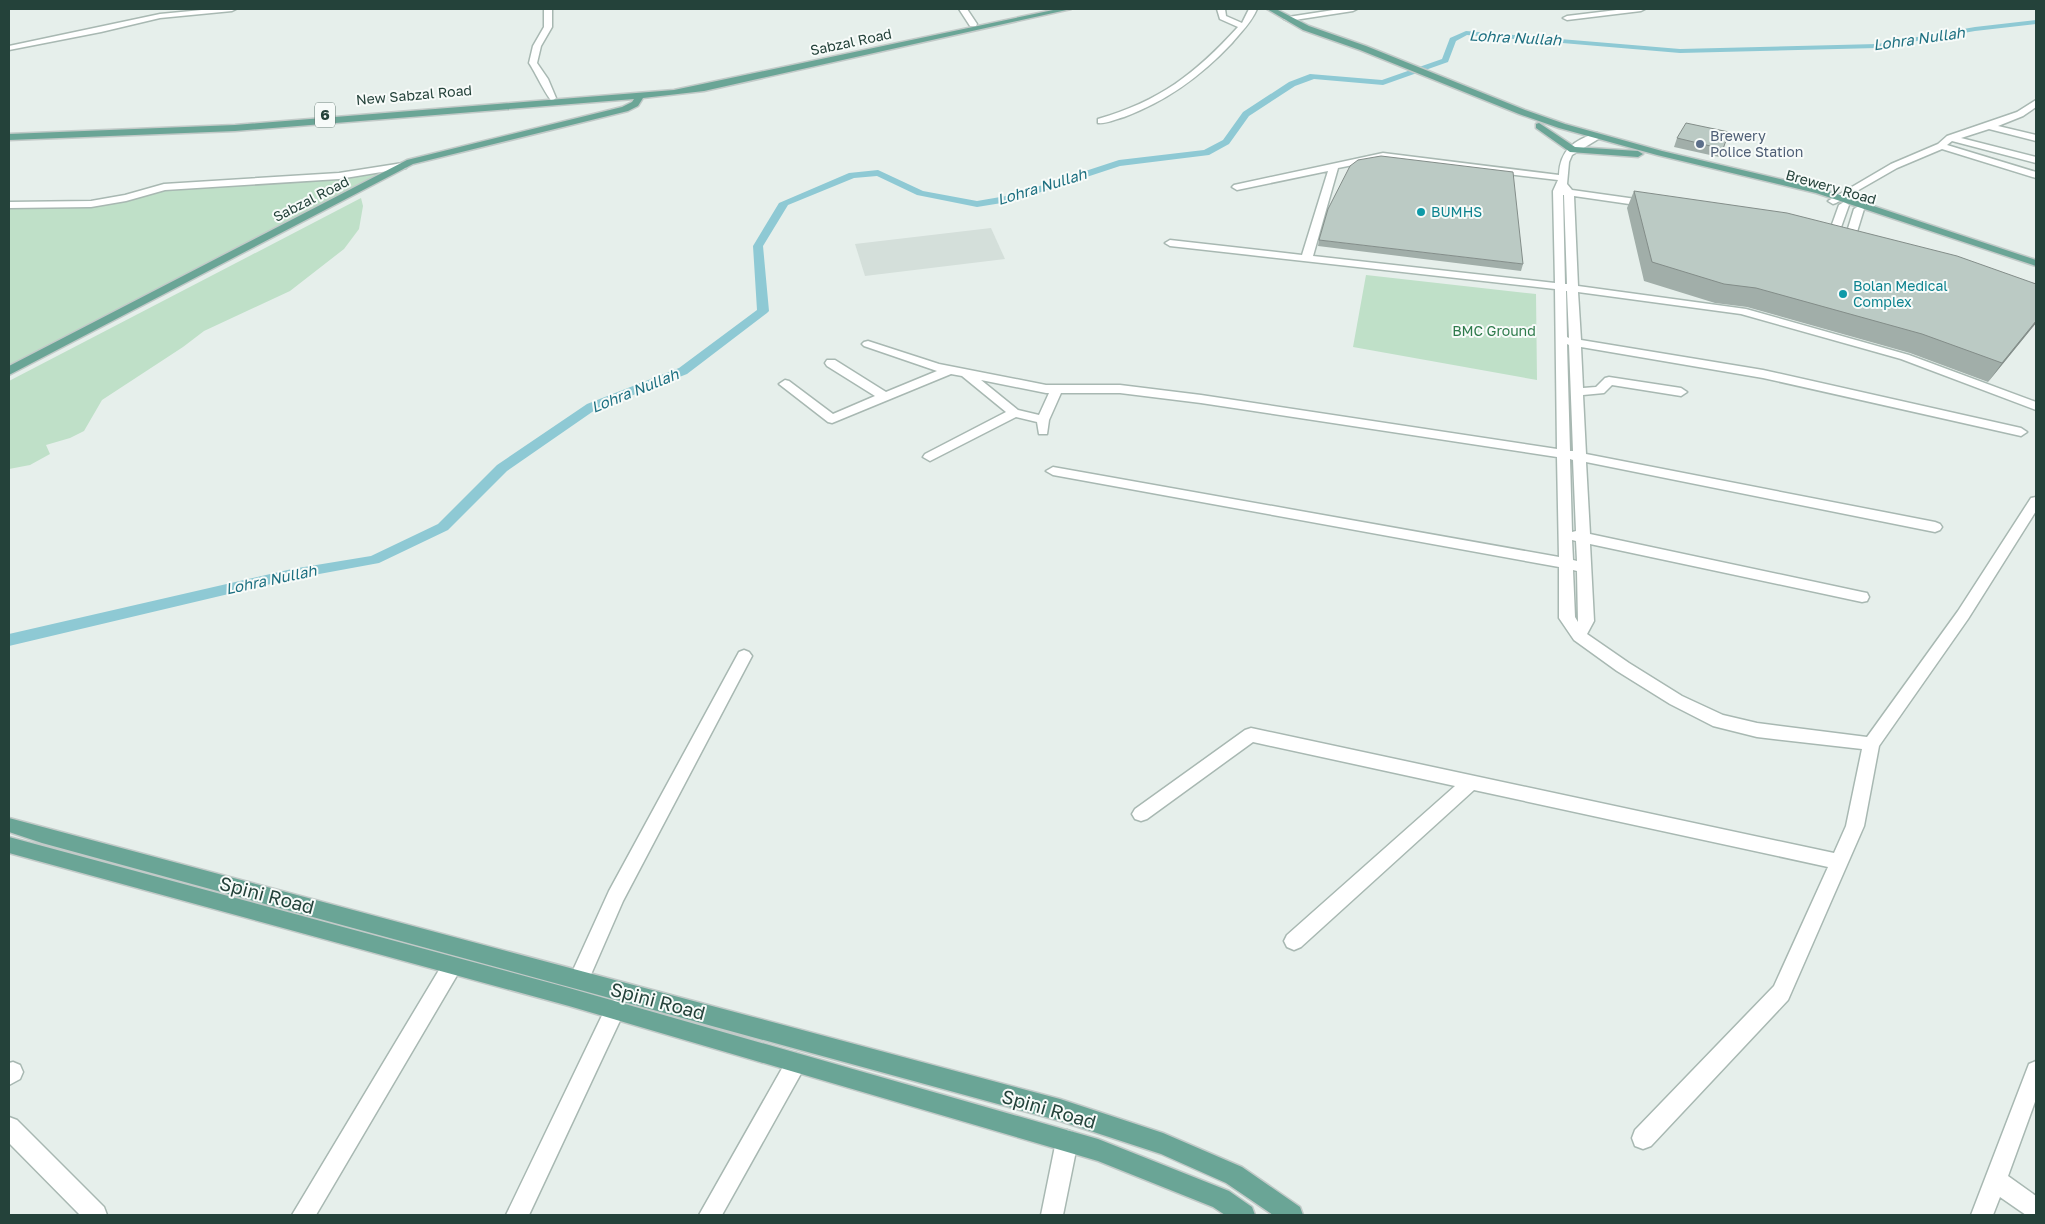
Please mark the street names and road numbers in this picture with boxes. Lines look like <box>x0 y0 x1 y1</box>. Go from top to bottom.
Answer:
street label: Sabzal Road <box>809 25 893 58</box>
street label: New Sabzal Road <box>355 81 473 108</box>
road number: 6 <box>315 102 335 128</box>
street label: Brewery Road <box>1784 165 1878 208</box>
street label: Sabzal Road <box>270 172 352 225</box>
street label: Spini Road <box>217 871 317 918</box>
street label: Spini Road <box>608 977 708 1024</box>
street label: Spini Road <box>999 1084 1099 1133</box>

